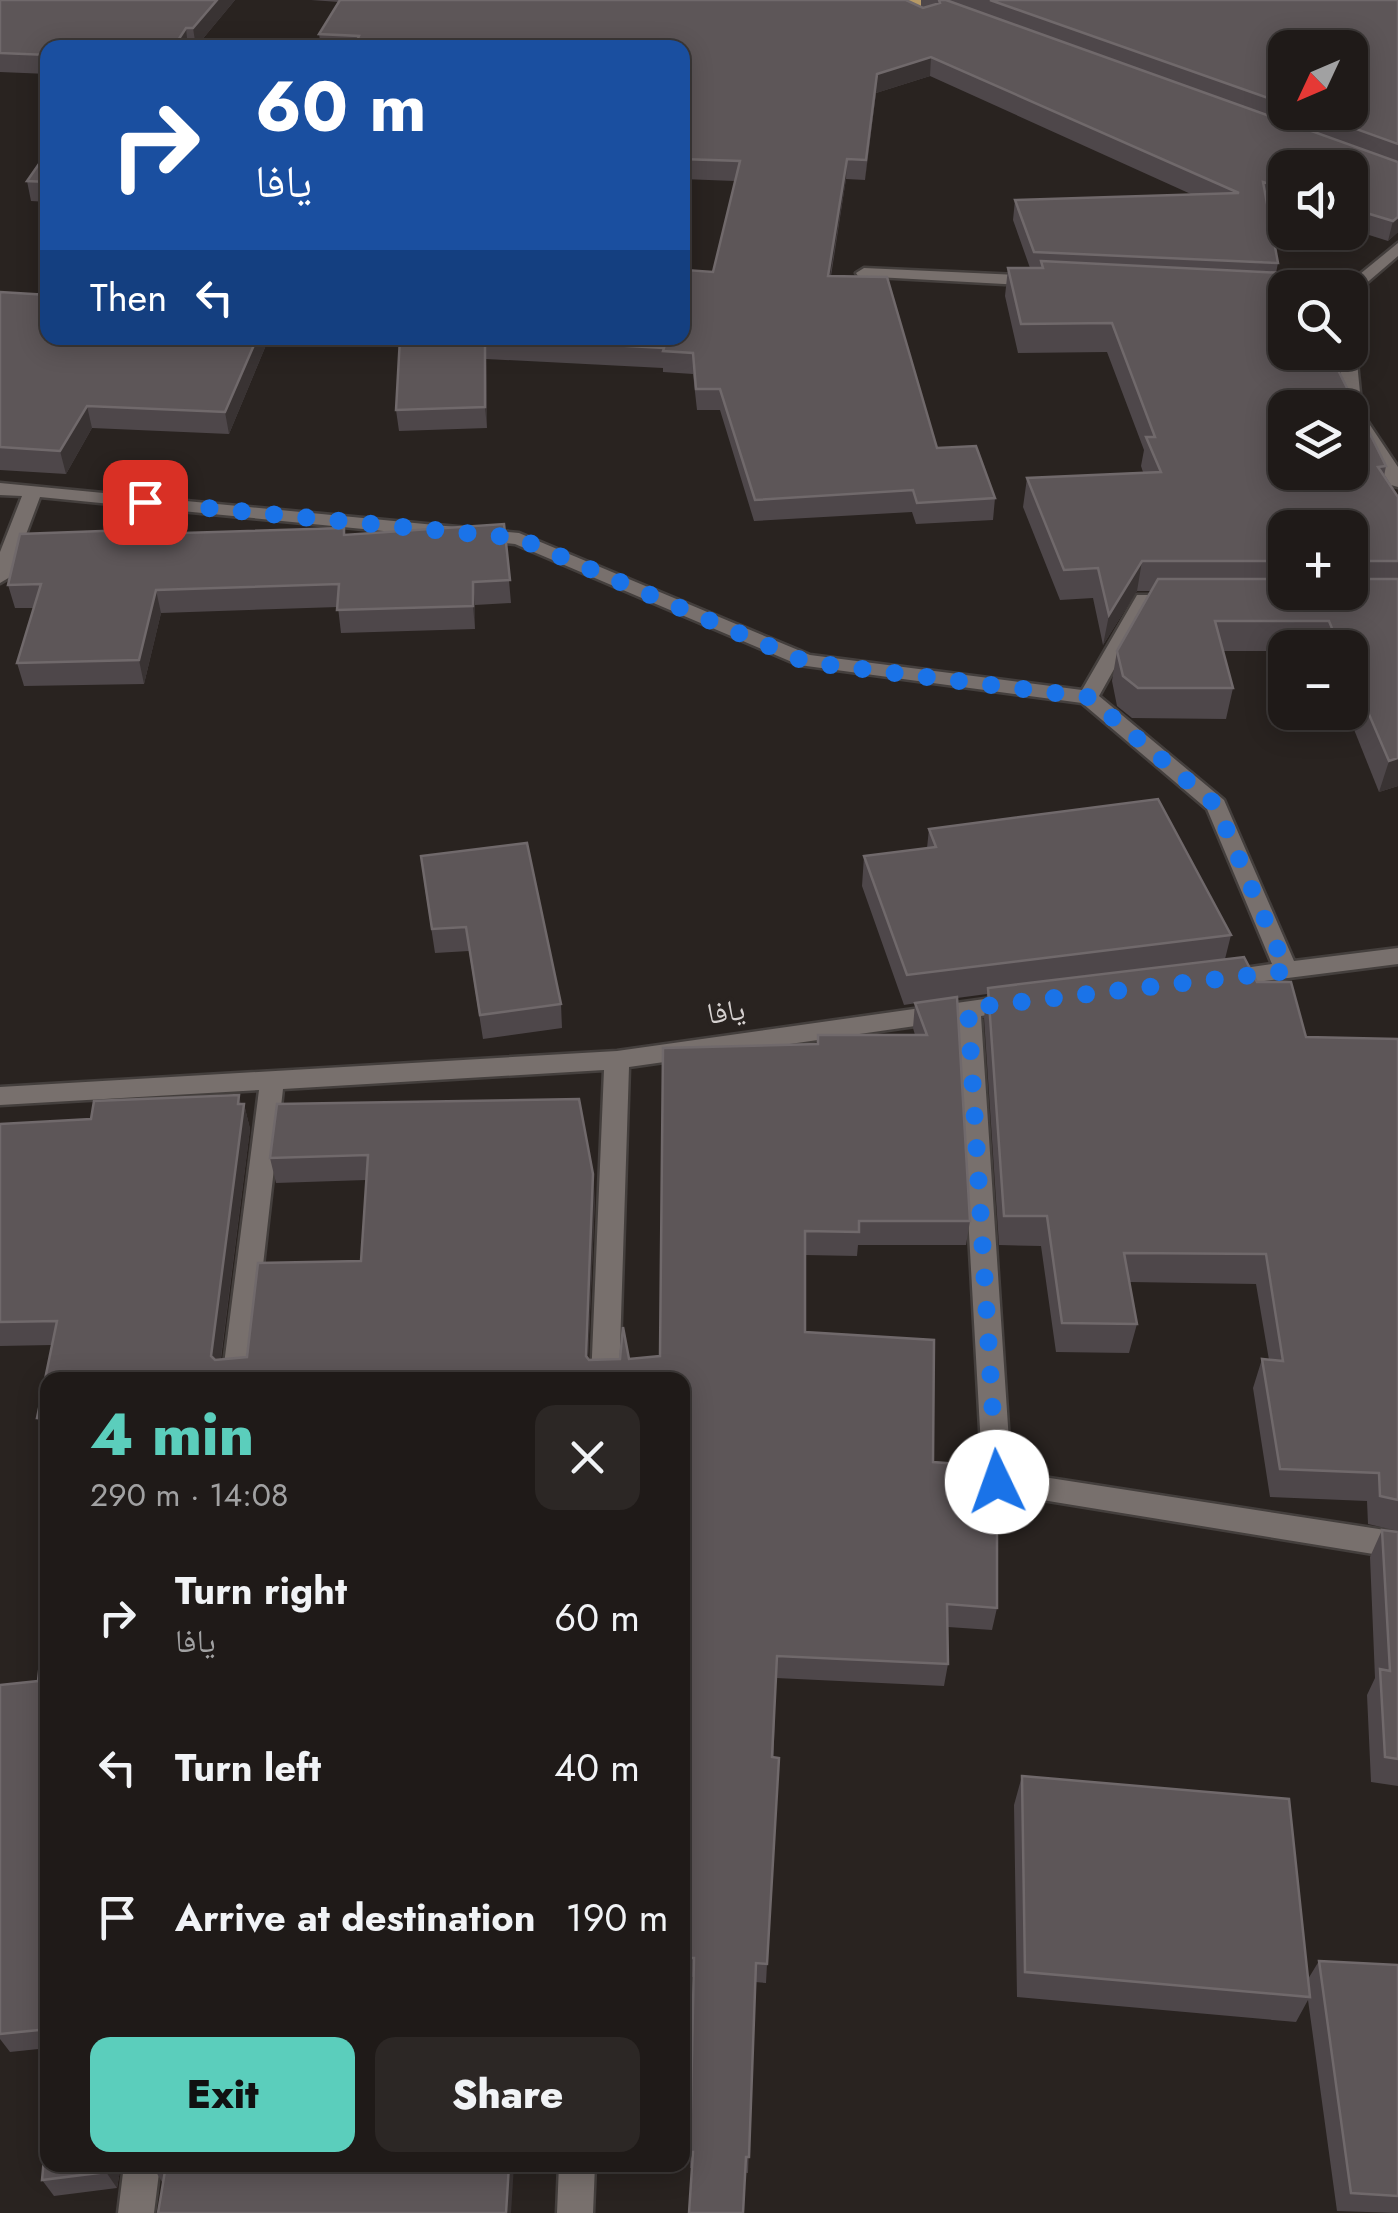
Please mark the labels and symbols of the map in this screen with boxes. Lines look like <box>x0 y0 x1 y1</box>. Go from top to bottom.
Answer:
north arrow <box>1268 30 1368 130</box>
pin <box>103 460 188 545</box>
street label: يافا <box>704 987 748 1035</box>
position arrow <box>945 1430 1049 1534</box>

